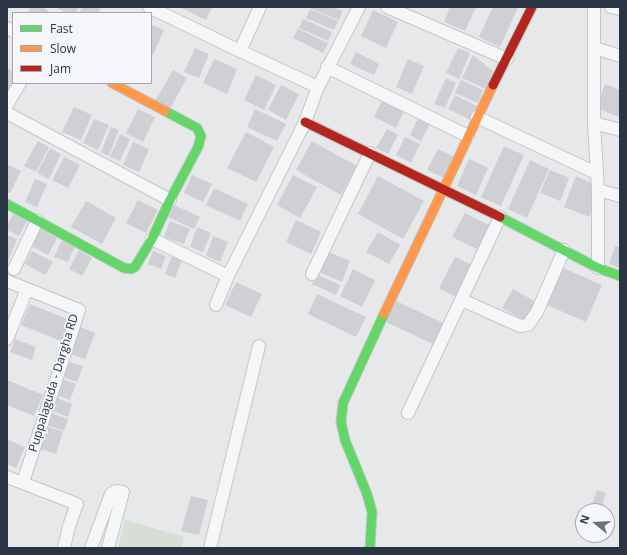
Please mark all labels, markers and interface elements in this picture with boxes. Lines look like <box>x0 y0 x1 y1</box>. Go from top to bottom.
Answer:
legend <box>12 12 152 84</box>
text: Fast <box>50 20 73 37</box>
text: Slow <box>50 40 76 57</box>
text: Jam <box>50 60 71 77</box>
street label: Puppalaguda - Dargha RD <box>26 312 82 454</box>
north arrow <box>575 503 615 543</box>
text: N <box>576 513 593 526</box>

